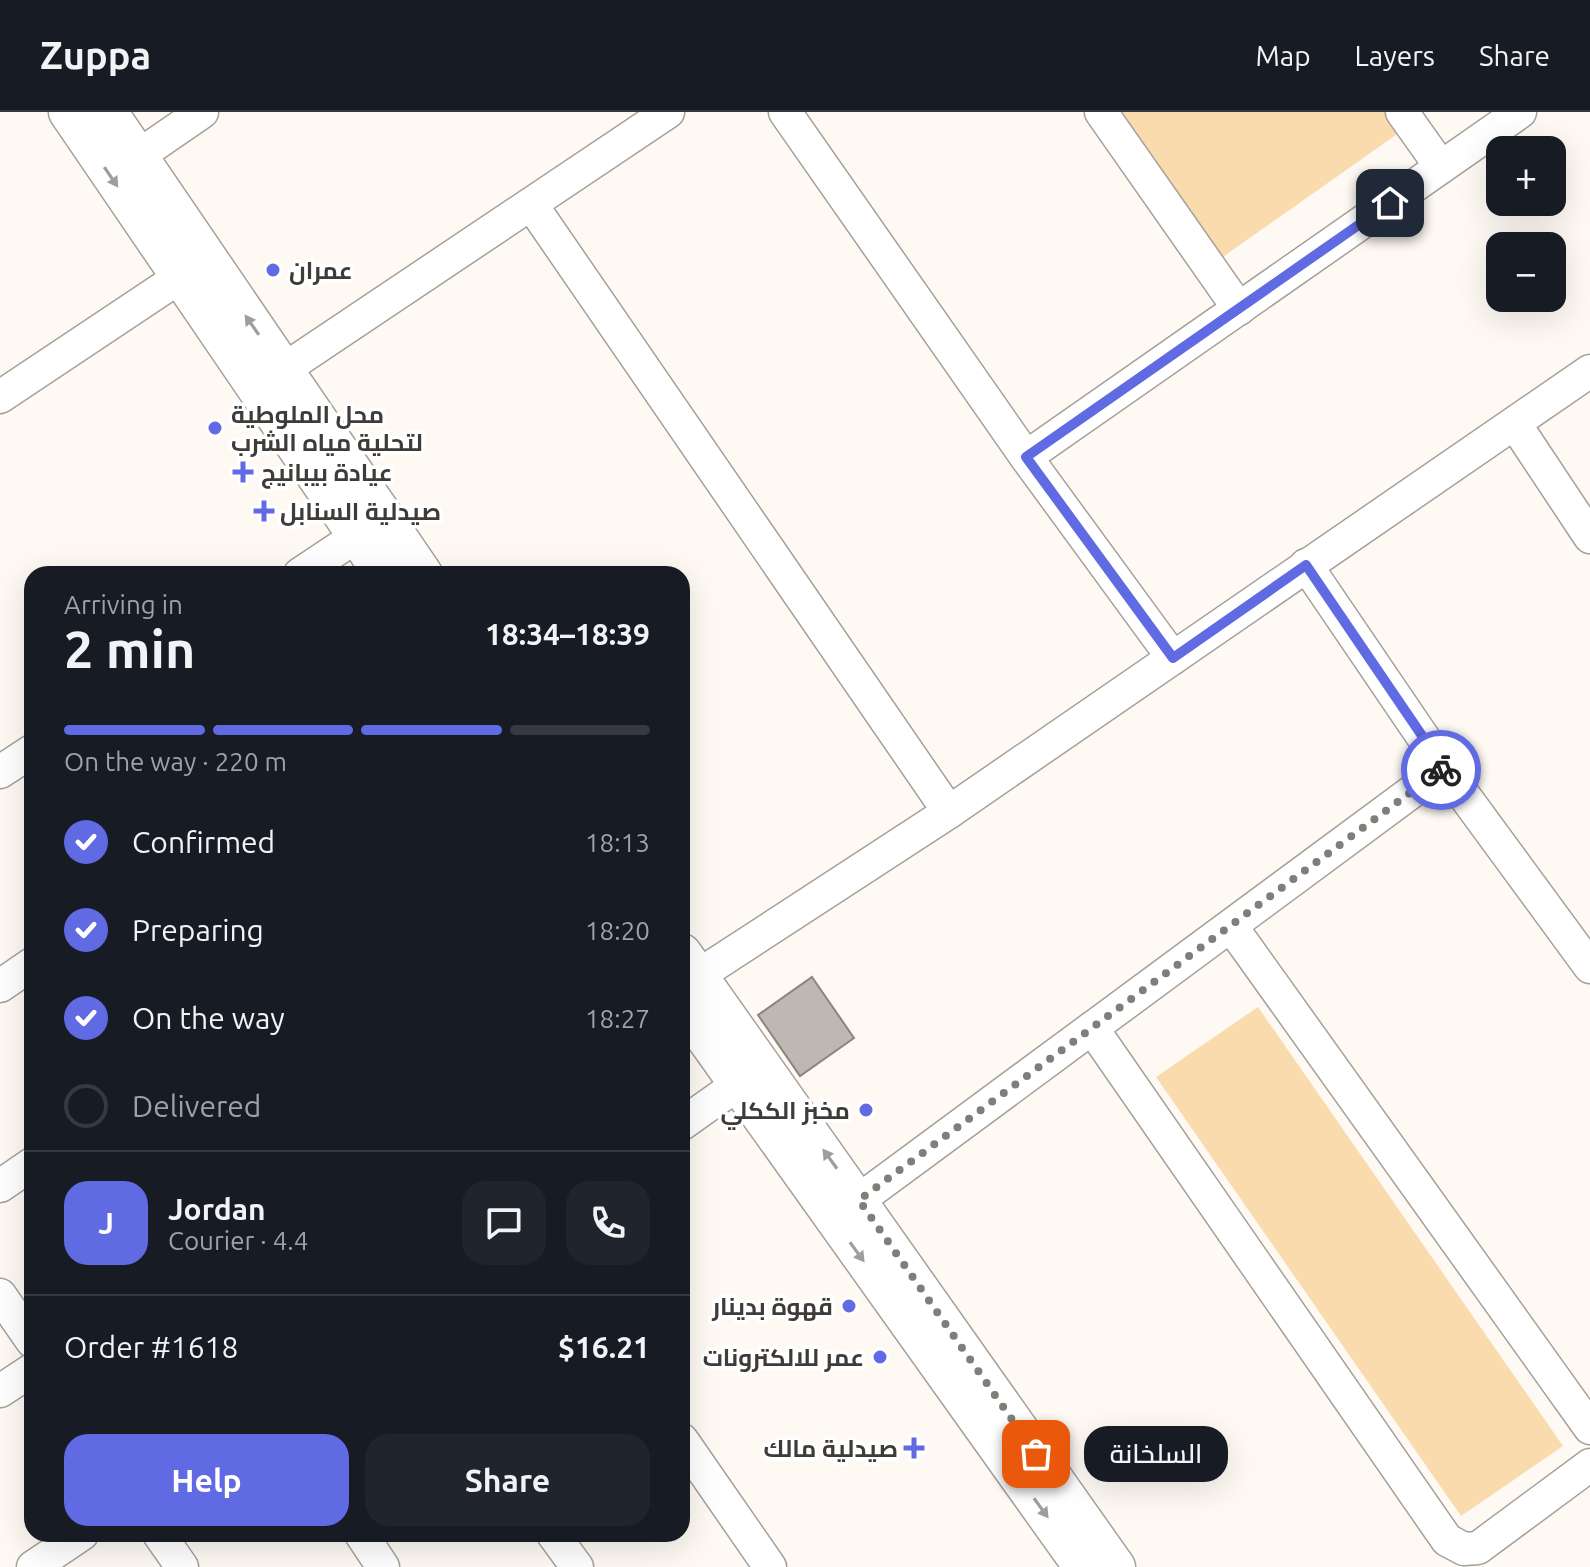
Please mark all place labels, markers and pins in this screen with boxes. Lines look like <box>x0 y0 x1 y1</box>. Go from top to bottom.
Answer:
pin <box>1356 169 1424 237</box>
place label: عمران <box>289 257 353 285</box>
marker: عمران <box>264 261 282 279</box>
place label: محل الملوطية لتحلية مياه الشرب <box>231 401 423 457</box>
marker: محل الملوطية لتحلية مياه الشرب <box>206 419 224 437</box>
place label: عيادة بيبانيج <box>261 459 393 489</box>
marker: عيادة بيبانيج <box>232 461 254 483</box>
place label: صيدلية السنابل <box>280 498 441 526</box>
marker: صيدلية السنابل <box>255 502 273 520</box>
place label: مخبز الككلي <box>720 1097 850 1130</box>
marker: مخبز الككلي <box>857 1101 875 1119</box>
place label: قهوة بدينار <box>711 1293 833 1321</box>
marker: قهوة بدينار <box>840 1297 858 1315</box>
place label: عمر للالكترونات <box>703 1344 864 1372</box>
marker: عمر للالكترونات <box>871 1348 889 1366</box>
pin <box>1002 1420 1070 1488</box>
callout: السلخانة <box>1084 1426 1228 1482</box>
place label: صيدلية مالك <box>764 1435 898 1462</box>
marker: صيدلية مالك <box>905 1439 923 1457</box>

